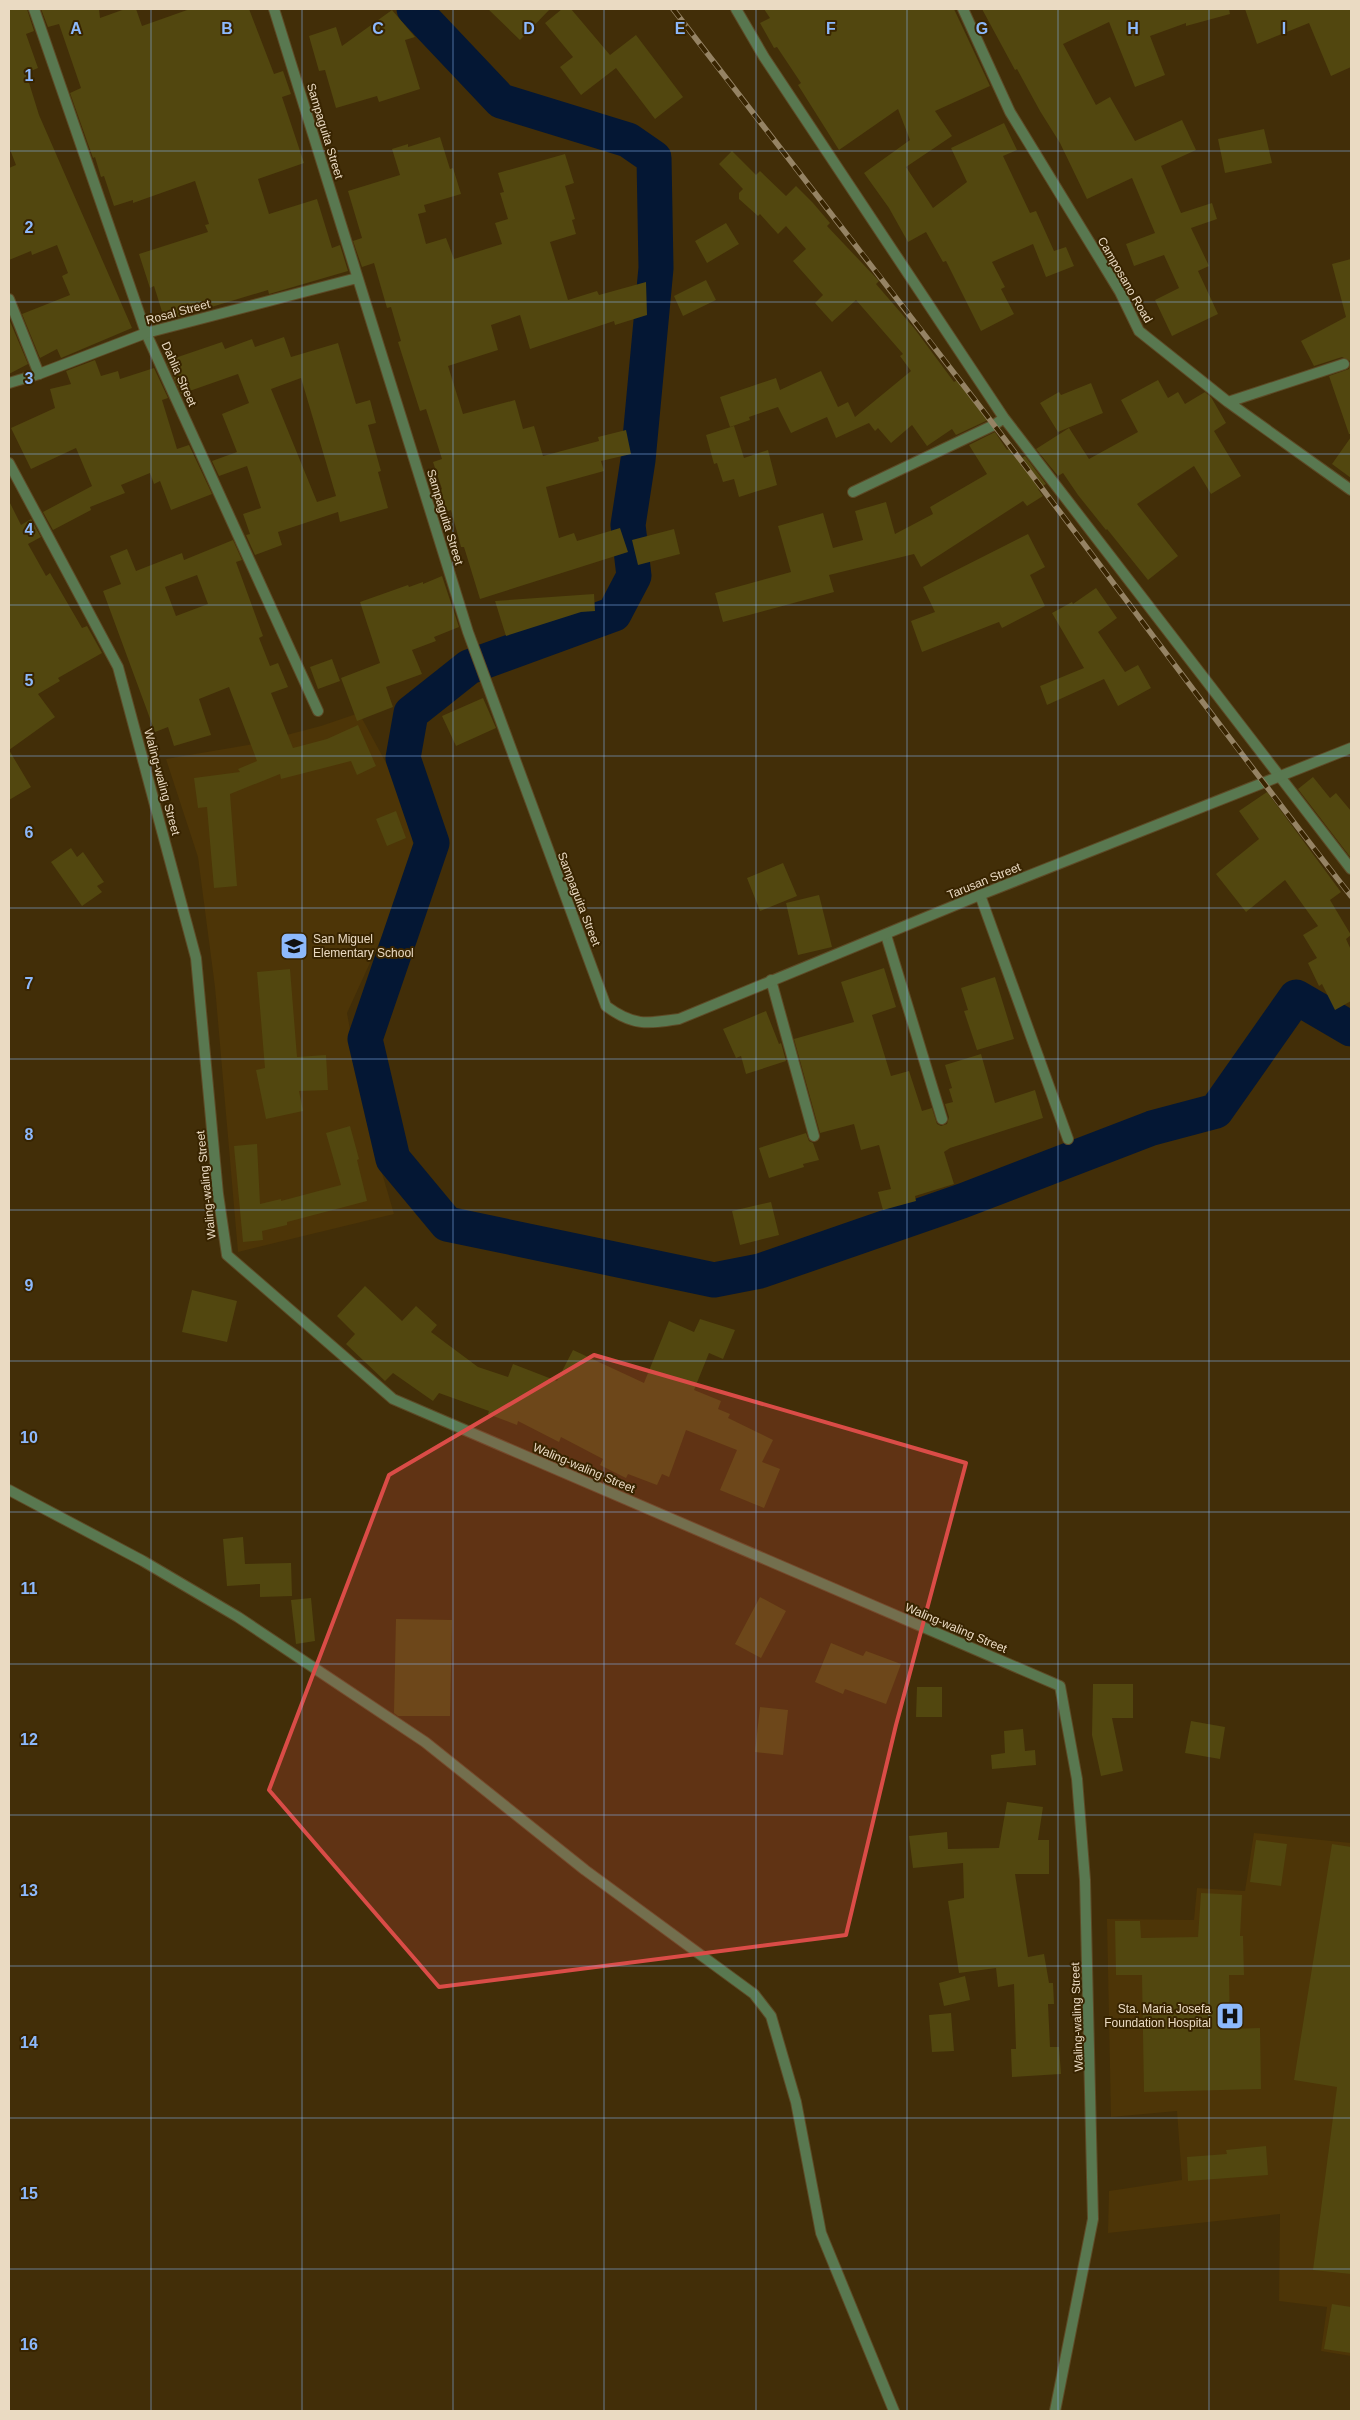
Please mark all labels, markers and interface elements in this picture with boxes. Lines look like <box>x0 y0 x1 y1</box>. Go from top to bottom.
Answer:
text: A <box>70 20 82 37</box>
text: B <box>221 20 233 37</box>
text: C <box>372 20 384 37</box>
text: D <box>523 20 535 37</box>
text: E <box>675 20 686 37</box>
text: F <box>826 20 836 37</box>
text: G <box>976 20 988 37</box>
text: H <box>1127 20 1139 37</box>
text: I <box>1282 20 1286 37</box>
text: 1 <box>25 67 34 84</box>
street label: Sampaguita Street <box>304 81 346 181</box>
text: 2 <box>25 219 34 236</box>
street label: Camposano Road <box>1095 235 1155 325</box>
street label: Rosal Street <box>144 297 212 327</box>
street label: Dahlia Street <box>158 339 200 409</box>
text: 3 <box>25 370 34 387</box>
street label: Sampaguita Street <box>424 467 466 567</box>
text: 4 <box>25 521 34 538</box>
text: 5 <box>25 672 34 689</box>
street label: Waling-waling Street <box>141 727 183 837</box>
text: 6 <box>25 824 34 841</box>
street label: Sampaguita Street <box>555 850 604 949</box>
street label: Tarusan Street <box>945 860 1023 902</box>
school or university icon: San Miguel Elementary School <box>279 931 309 961</box>
place label: San Miguel Elementary School <box>313 932 414 960</box>
text: 7 <box>25 975 34 992</box>
text: 8 <box>25 1126 34 1143</box>
street label: Waling-waling Street <box>193 1129 219 1240</box>
text: 9 <box>25 1277 34 1294</box>
text: 10 <box>20 1429 38 1446</box>
street label: Waling-waling Street <box>531 1440 638 1496</box>
text: 11 <box>21 1580 38 1597</box>
street label: Waling-waling Street <box>903 1600 1010 1656</box>
text: 12 <box>20 1731 38 1748</box>
text: 13 <box>20 1882 38 1899</box>
street label: Waling-waling Street <box>1068 1961 1086 2072</box>
hospital icon: Sta. Maria Josefa Foundation Hospital <box>1215 2001 1245 2031</box>
place label: Sta. Maria Josefa Foundation Hospital <box>1104 2002 1211 2030</box>
text: 14 <box>20 2034 38 2051</box>
text: 15 <box>20 2185 38 2202</box>
text: 16 <box>20 2336 38 2353</box>

